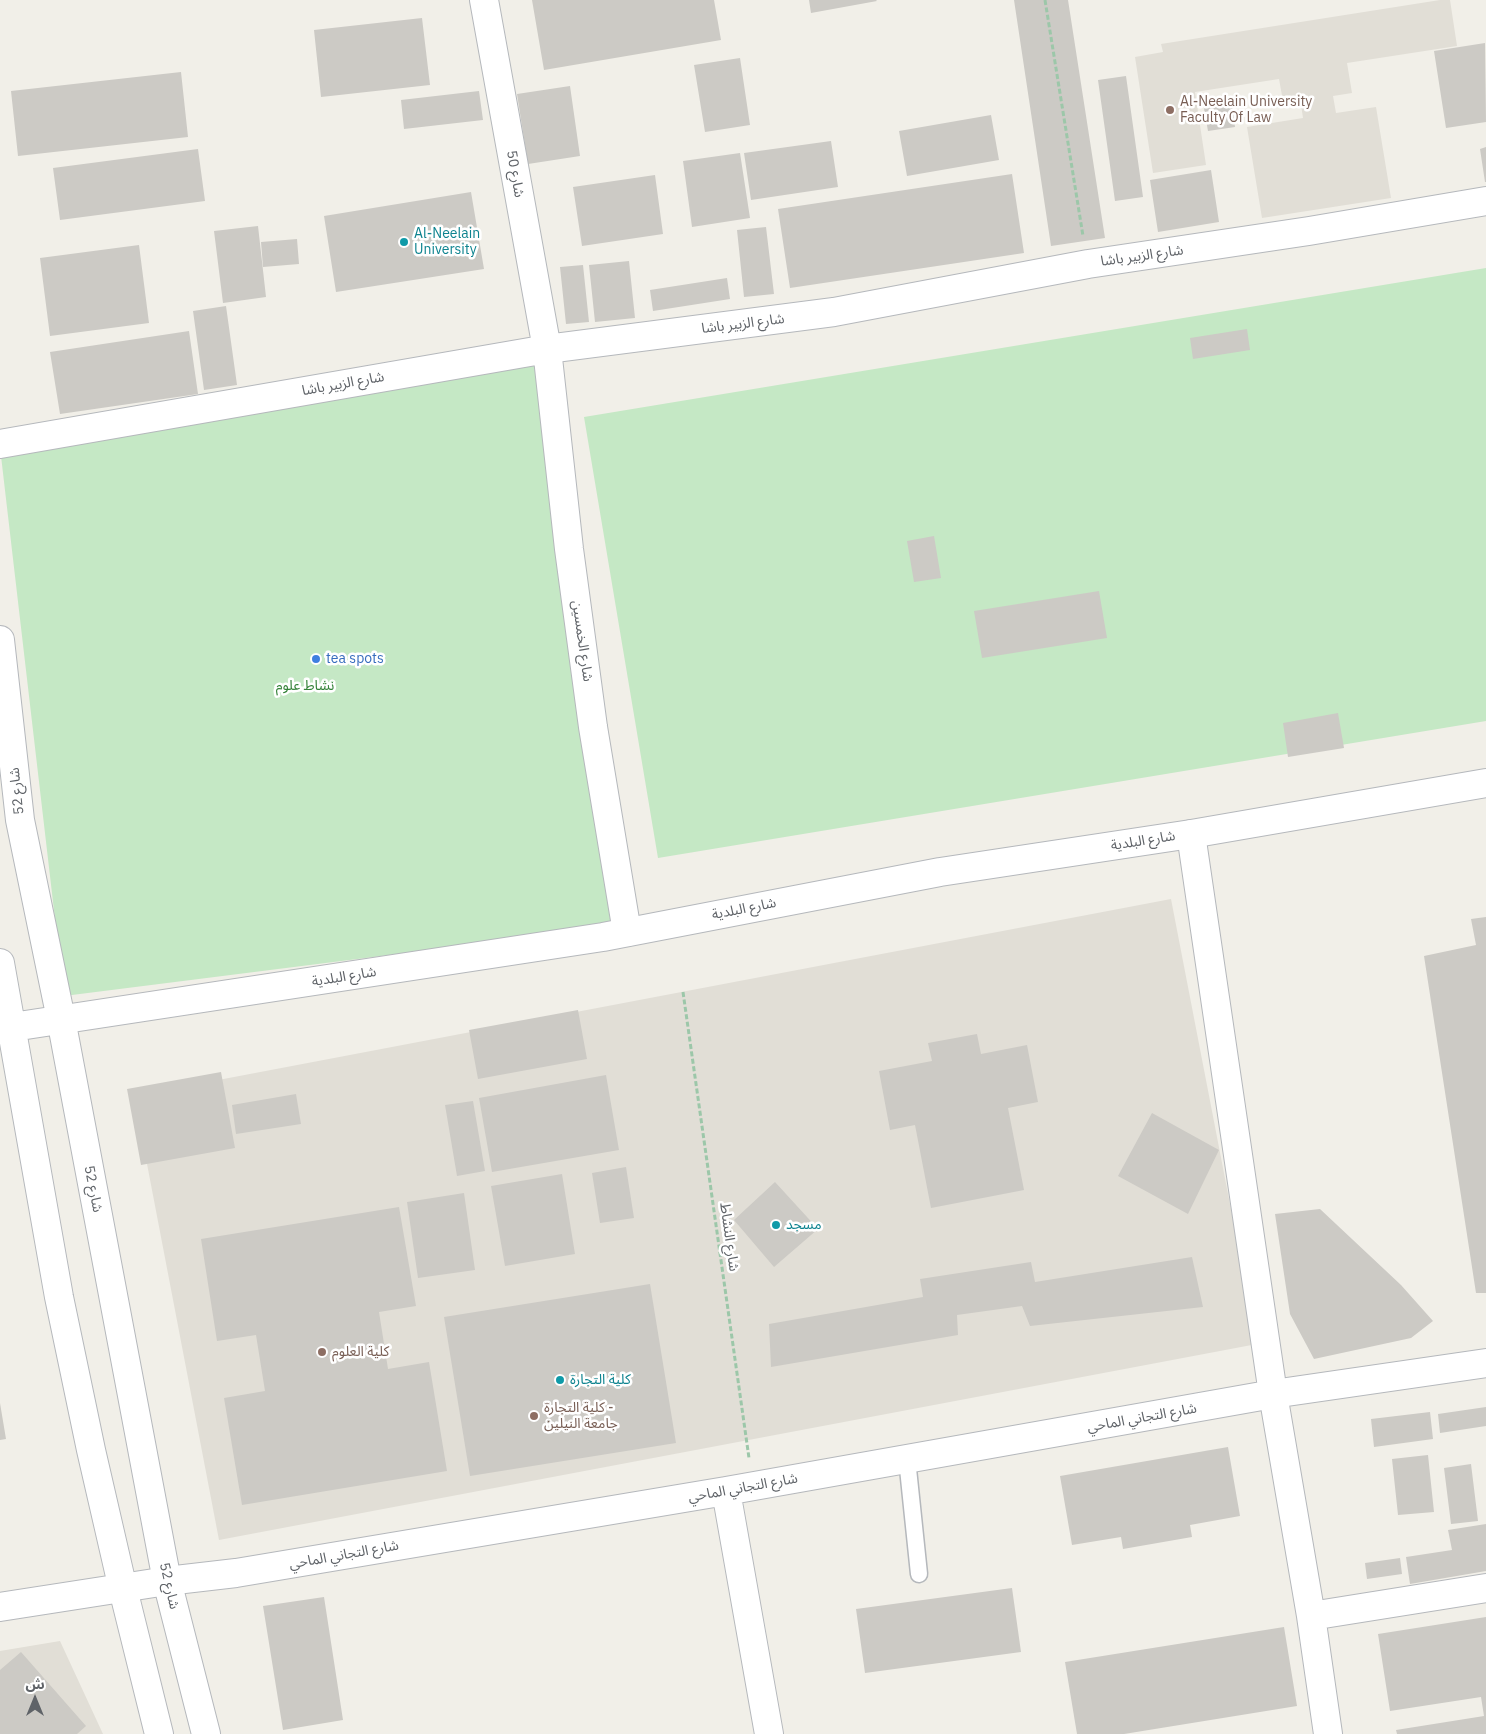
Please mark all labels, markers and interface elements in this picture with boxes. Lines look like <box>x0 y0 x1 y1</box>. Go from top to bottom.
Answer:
place label: Al-Neelain University Faculty Of Law <box>1180 94 1312 126</box>
marker: Al-Neelain University Faculty Of Law <box>1164 104 1176 116</box>
street label: شارع 50 <box>503 149 527 199</box>
place label: Al-Neelain University <box>414 226 480 258</box>
marker: Al-Neelain University <box>398 236 410 248</box>
street label: شارع الزبير باشا <box>1100 242 1184 270</box>
street label: شارع الزبير باشا <box>701 311 785 337</box>
street label: شارع الزبير باشا <box>300 368 386 400</box>
street label: شارع الخمسين <box>568 599 596 683</box>
place label: tea spots <box>326 651 384 667</box>
marker: tea spots <box>310 653 322 665</box>
park label: نشاط علوم <box>276 678 334 694</box>
street label: شارع 52 <box>6 767 28 815</box>
street label: شارع البلدية <box>1110 828 1176 854</box>
street label: شارع البلدية <box>710 895 778 923</box>
street label: شارع البلدية <box>311 964 377 990</box>
street label: شارع 52 <box>80 1164 106 1214</box>
street label: شارع النشاط <box>716 1201 742 1273</box>
place label: مسجد <box>786 1217 822 1233</box>
marker: مسجد <box>770 1219 782 1231</box>
place label: كلية العلوم <box>332 1344 389 1360</box>
marker: كلية العلوم <box>316 1346 328 1358</box>
place label: كلية التجارة <box>570 1372 631 1388</box>
marker: كلية التجارة <box>554 1374 566 1386</box>
place label: كلية التجارة - جامعة النيلين <box>544 1400 618 1432</box>
street label: شارع التجاني الماحي <box>1086 1400 1198 1436</box>
marker: كلية التجارة - جامعة النيلين <box>528 1410 540 1422</box>
street label: شارع التجاني الماحي <box>687 1470 799 1506</box>
street label: شارع التجاني الماحي <box>288 1537 400 1573</box>
street label: شارع 52 <box>155 1561 183 1611</box>
north arrow <box>10 1674 60 1724</box>
text: ش <box>25 1675 45 1693</box>

